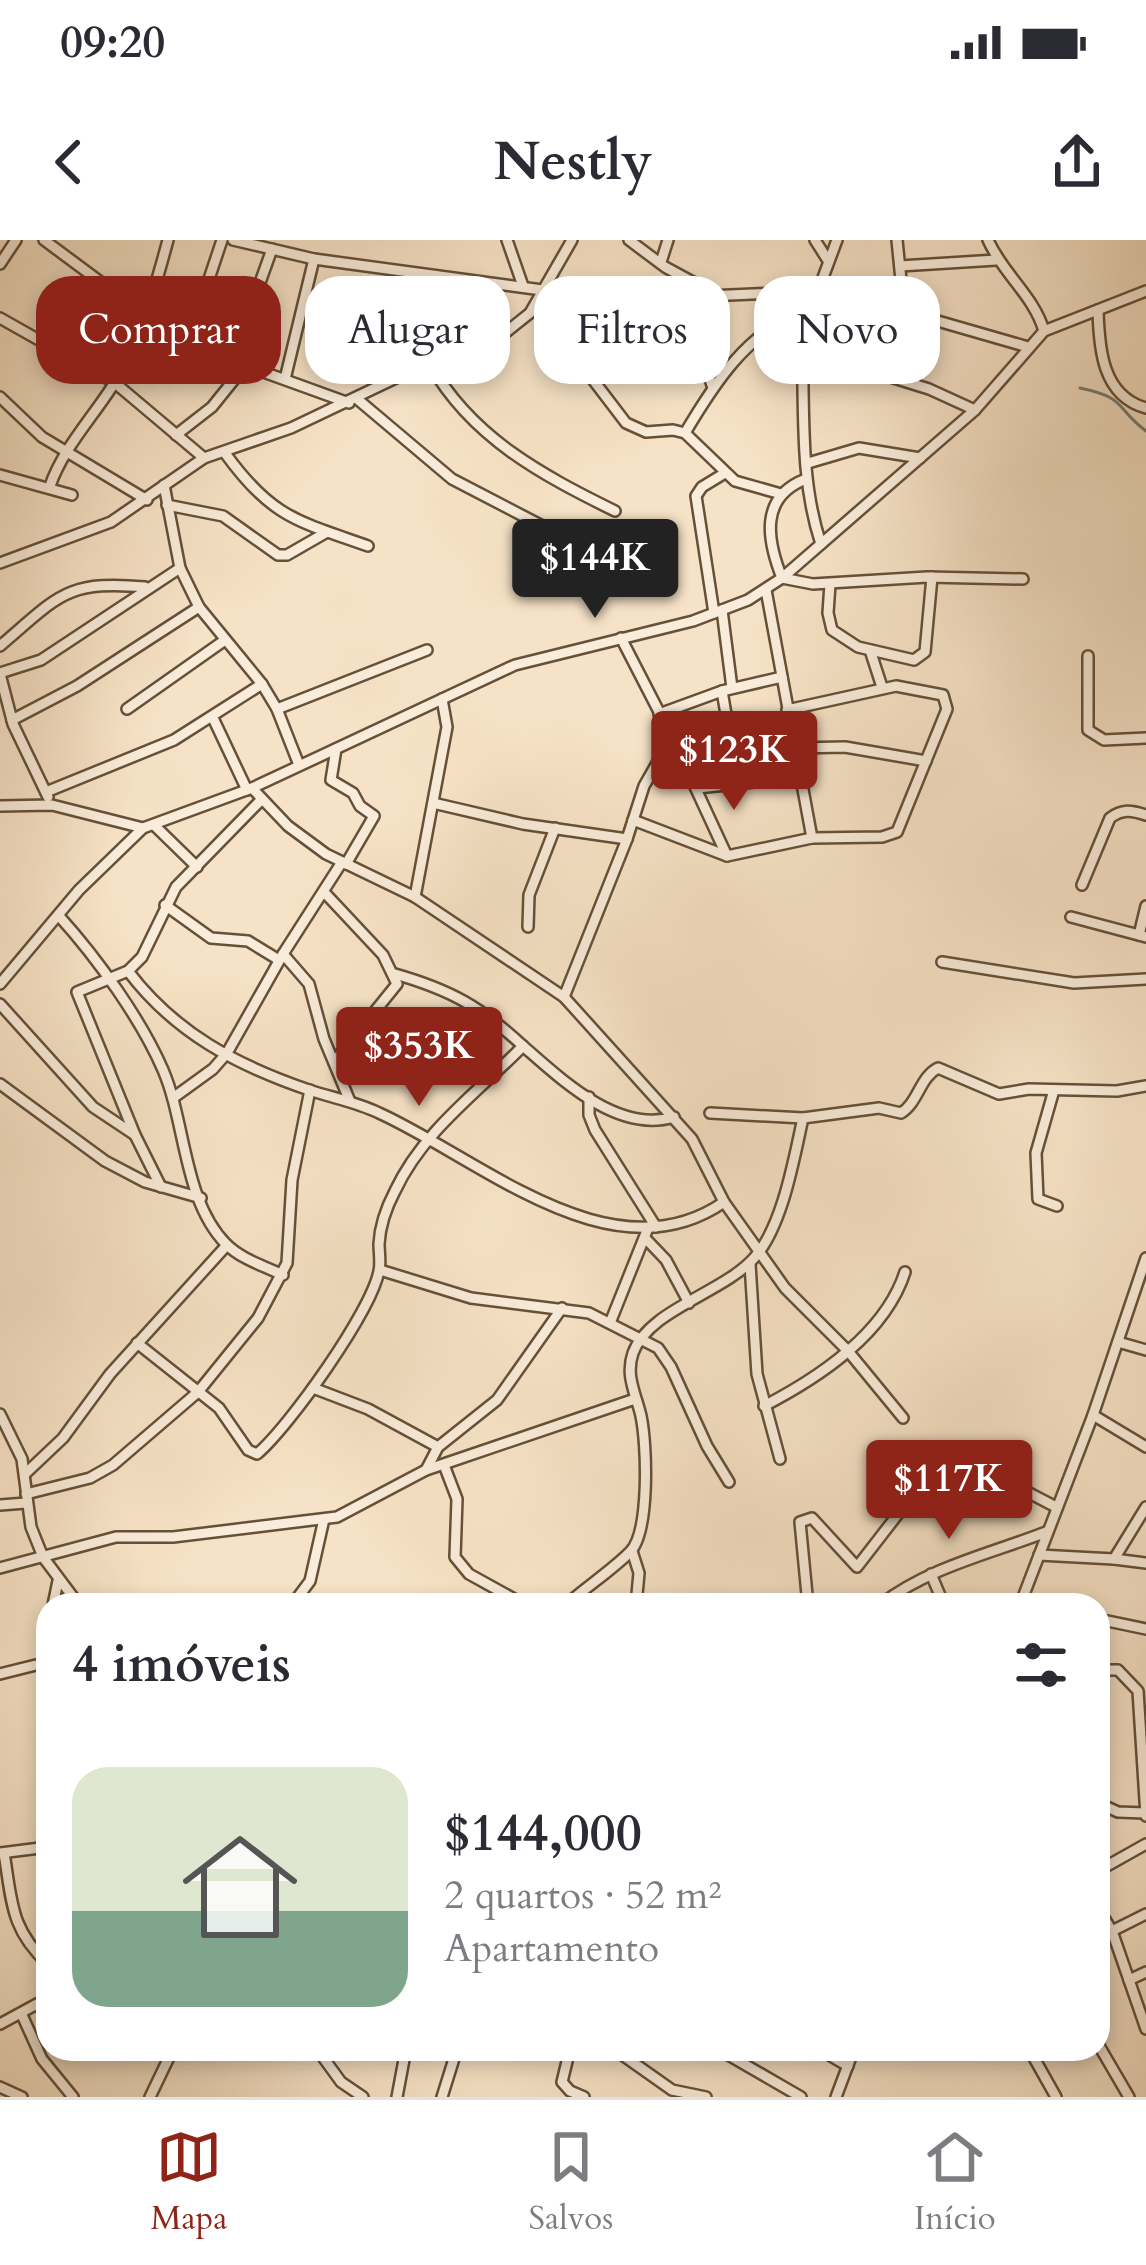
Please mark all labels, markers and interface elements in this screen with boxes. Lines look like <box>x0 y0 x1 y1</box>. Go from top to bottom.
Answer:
text: 09:20 <box>60 12 165 73</box>
text: Nestly <box>493 126 653 199</box>
icon: back <box>36 129 102 195</box>
icon: share <box>1044 129 1110 195</box>
chip: Comprar <box>36 276 281 384</box>
chip: Alugar <box>305 276 510 384</box>
chip: Filtros <box>534 276 730 384</box>
chip: Novo <box>754 276 940 384</box>
pin: $144K <box>511 519 679 621</box>
text: $144K <box>539 531 651 584</box>
pin: $123K <box>650 711 818 813</box>
text: $123K <box>678 723 790 776</box>
pin: $353K <box>335 1007 503 1109</box>
text: $353K <box>363 1019 475 1072</box>
pin: $117K <box>865 1440 1033 1542</box>
text: $117K <box>893 1452 1005 1505</box>
text: 4 imóveis <box>72 1630 291 1700</box>
icon: filters <box>1008 1632 1074 1698</box>
text: $144,000 <box>444 1799 642 1869</box>
icon: home <box>168 1815 312 1959</box>
text: 2 quartos · 52 m² <box>444 1869 722 1922</box>
text: Apartamento <box>444 1922 659 1975</box>
tab: Mapa <box>150 2124 228 2241</box>
tab: Salvos <box>528 2124 613 2241</box>
tab: Início <box>914 2124 996 2241</box>

